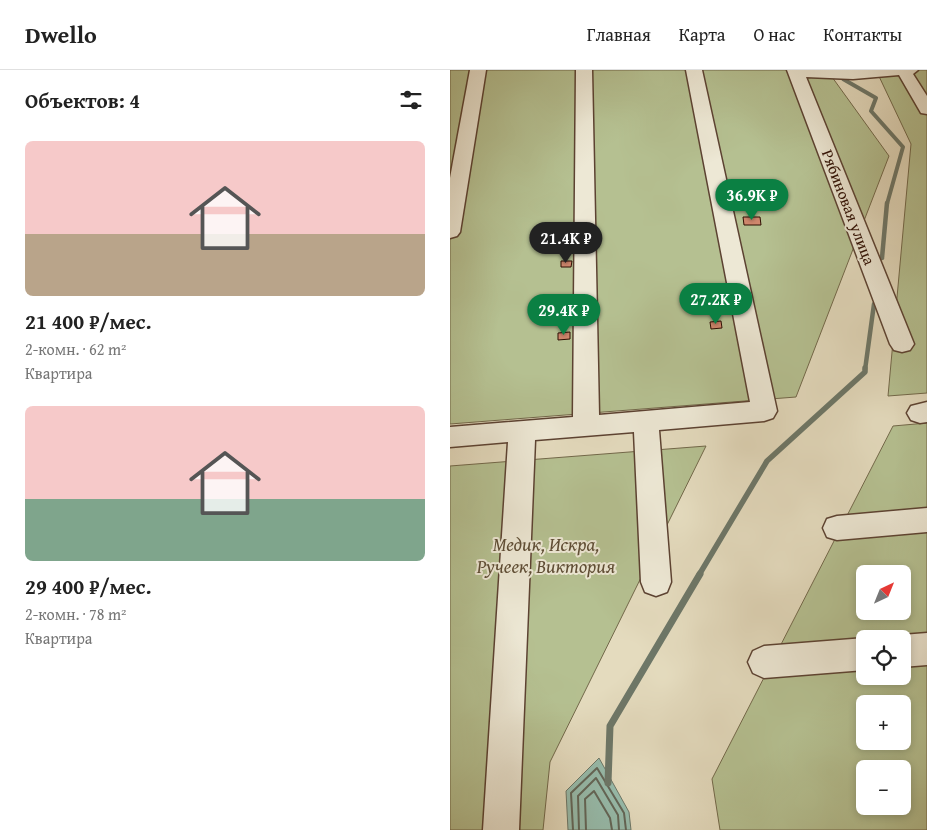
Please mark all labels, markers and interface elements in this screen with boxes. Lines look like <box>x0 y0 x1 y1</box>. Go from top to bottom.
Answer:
text: Dwello <box>25 17 97 52</box>
text: Главная <box>587 21 651 48</box>
text: Карта <box>679 21 725 48</box>
text: О нас <box>753 21 795 48</box>
text: Контакты <box>823 21 902 48</box>
text: Объектов: 4 <box>25 85 140 116</box>
icon: filters <box>397 86 425 114</box>
street label: Рябиновая улица <box>816 146 882 269</box>
icon: home <box>180 173 270 263</box>
pin: 36.9K ₽ <box>706 178 798 221</box>
text: 36.9K ₽ <box>726 183 778 207</box>
pin: 21.4K ₽ <box>520 222 612 264</box>
text: 21.4K ₽ <box>540 226 592 250</box>
pin: 27.2K ₽ <box>670 282 762 325</box>
text: 27.2K ₽ <box>690 287 742 311</box>
pin: 29.4K ₽ <box>518 294 610 336</box>
text: 29.4K ₽ <box>538 298 590 322</box>
text: 21 400 ₽/мес. <box>25 306 151 337</box>
text: 2-комн. · 62 m² <box>25 337 126 361</box>
text: Квартира <box>25 361 92 385</box>
icon: home <box>180 438 270 528</box>
park label: Медик, Искра, Ручеек, Виктория <box>476 530 615 580</box>
north arrow <box>856 565 911 620</box>
map controls <box>856 565 911 815</box>
text: 29 400 ₽/мес. <box>25 571 151 602</box>
text: 2-комн. · 78 m² <box>25 602 126 626</box>
text: Квартира <box>25 626 92 650</box>
button: locate <box>856 630 911 685</box>
button: + <box>856 695 911 750</box>
button: − <box>856 760 911 815</box>

